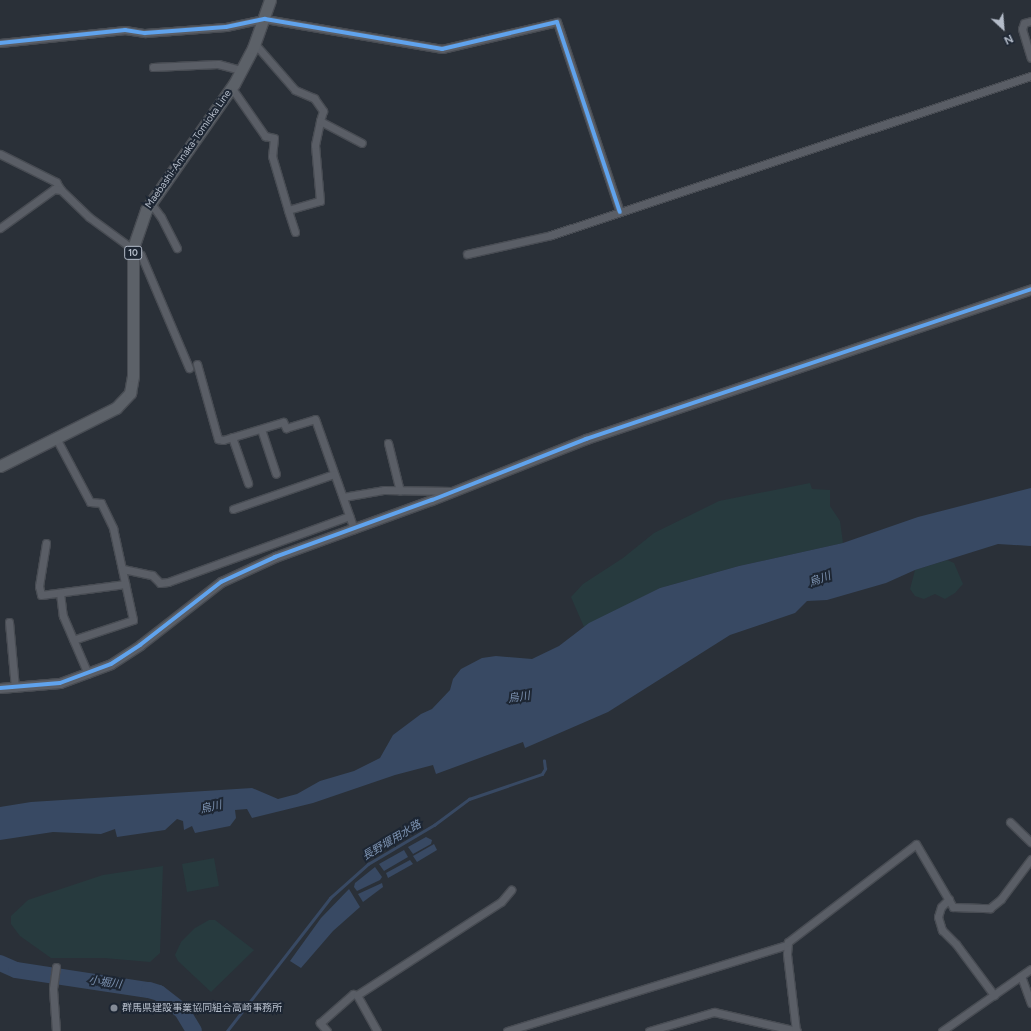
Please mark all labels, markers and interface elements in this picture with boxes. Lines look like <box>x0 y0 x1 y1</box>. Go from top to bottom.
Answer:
north arrow <box>983 8 1023 48</box>
text: N <box>1002 32 1015 47</box>
street label: Maebashi-Annaka-Tomioka Line <box>142 87 234 211</box>
road number: 10 <box>124 246 142 260</box>
water label: 烏川 <box>807 570 833 590</box>
water label: 烏川 <box>507 690 531 706</box>
water label: 烏川 <box>199 799 223 817</box>
water label: 長野堰用水路 <box>360 818 424 864</box>
water label: 小堀川 <box>88 974 122 992</box>
place label: 群馬県建設事業協同組合高崎事務所 <box>122 1002 282 1014</box>
marker: 群馬県建設事業協同組合高崎事務所 <box>109 1003 119 1013</box>

